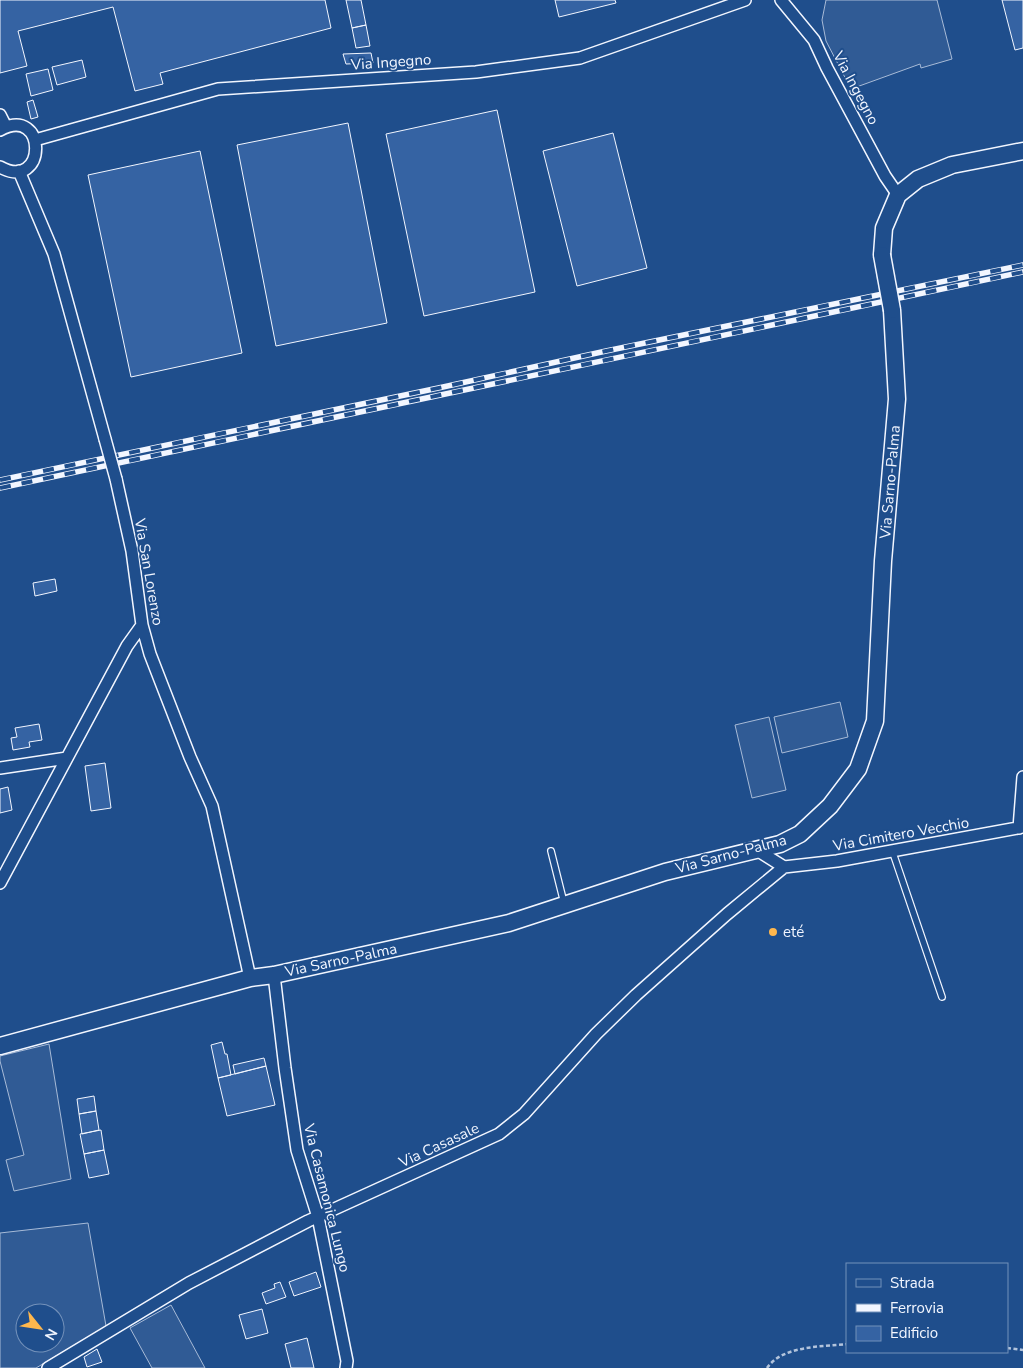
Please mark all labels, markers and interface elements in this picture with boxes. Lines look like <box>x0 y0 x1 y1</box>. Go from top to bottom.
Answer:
street label: Via Ingegno <box>828 47 884 128</box>
street label: Via Ingegno <box>349 49 432 75</box>
street label: Via Sarno-Palma <box>875 424 905 541</box>
street label: Via San Lorenzo <box>130 516 168 627</box>
street label: Via Cimitero Vecchio <box>830 812 971 856</box>
street label: Via Sarno-Palma <box>672 830 789 879</box>
place label: eté <box>783 922 804 942</box>
marker: eté <box>767 926 779 938</box>
street label: Via Sarno-Palma <box>282 938 399 982</box>
street label: Via Casasale <box>395 1118 482 1173</box>
street label: Via Casamonica Lungo <box>299 1121 355 1274</box>
legend <box>846 1263 1008 1353</box>
text: Strada <box>890 1273 934 1293</box>
text: Ferrovia <box>890 1298 944 1318</box>
north arrow <box>15 1303 65 1353</box>
text: Edificio <box>890 1323 938 1343</box>
text: N <box>40 1325 62 1344</box>

